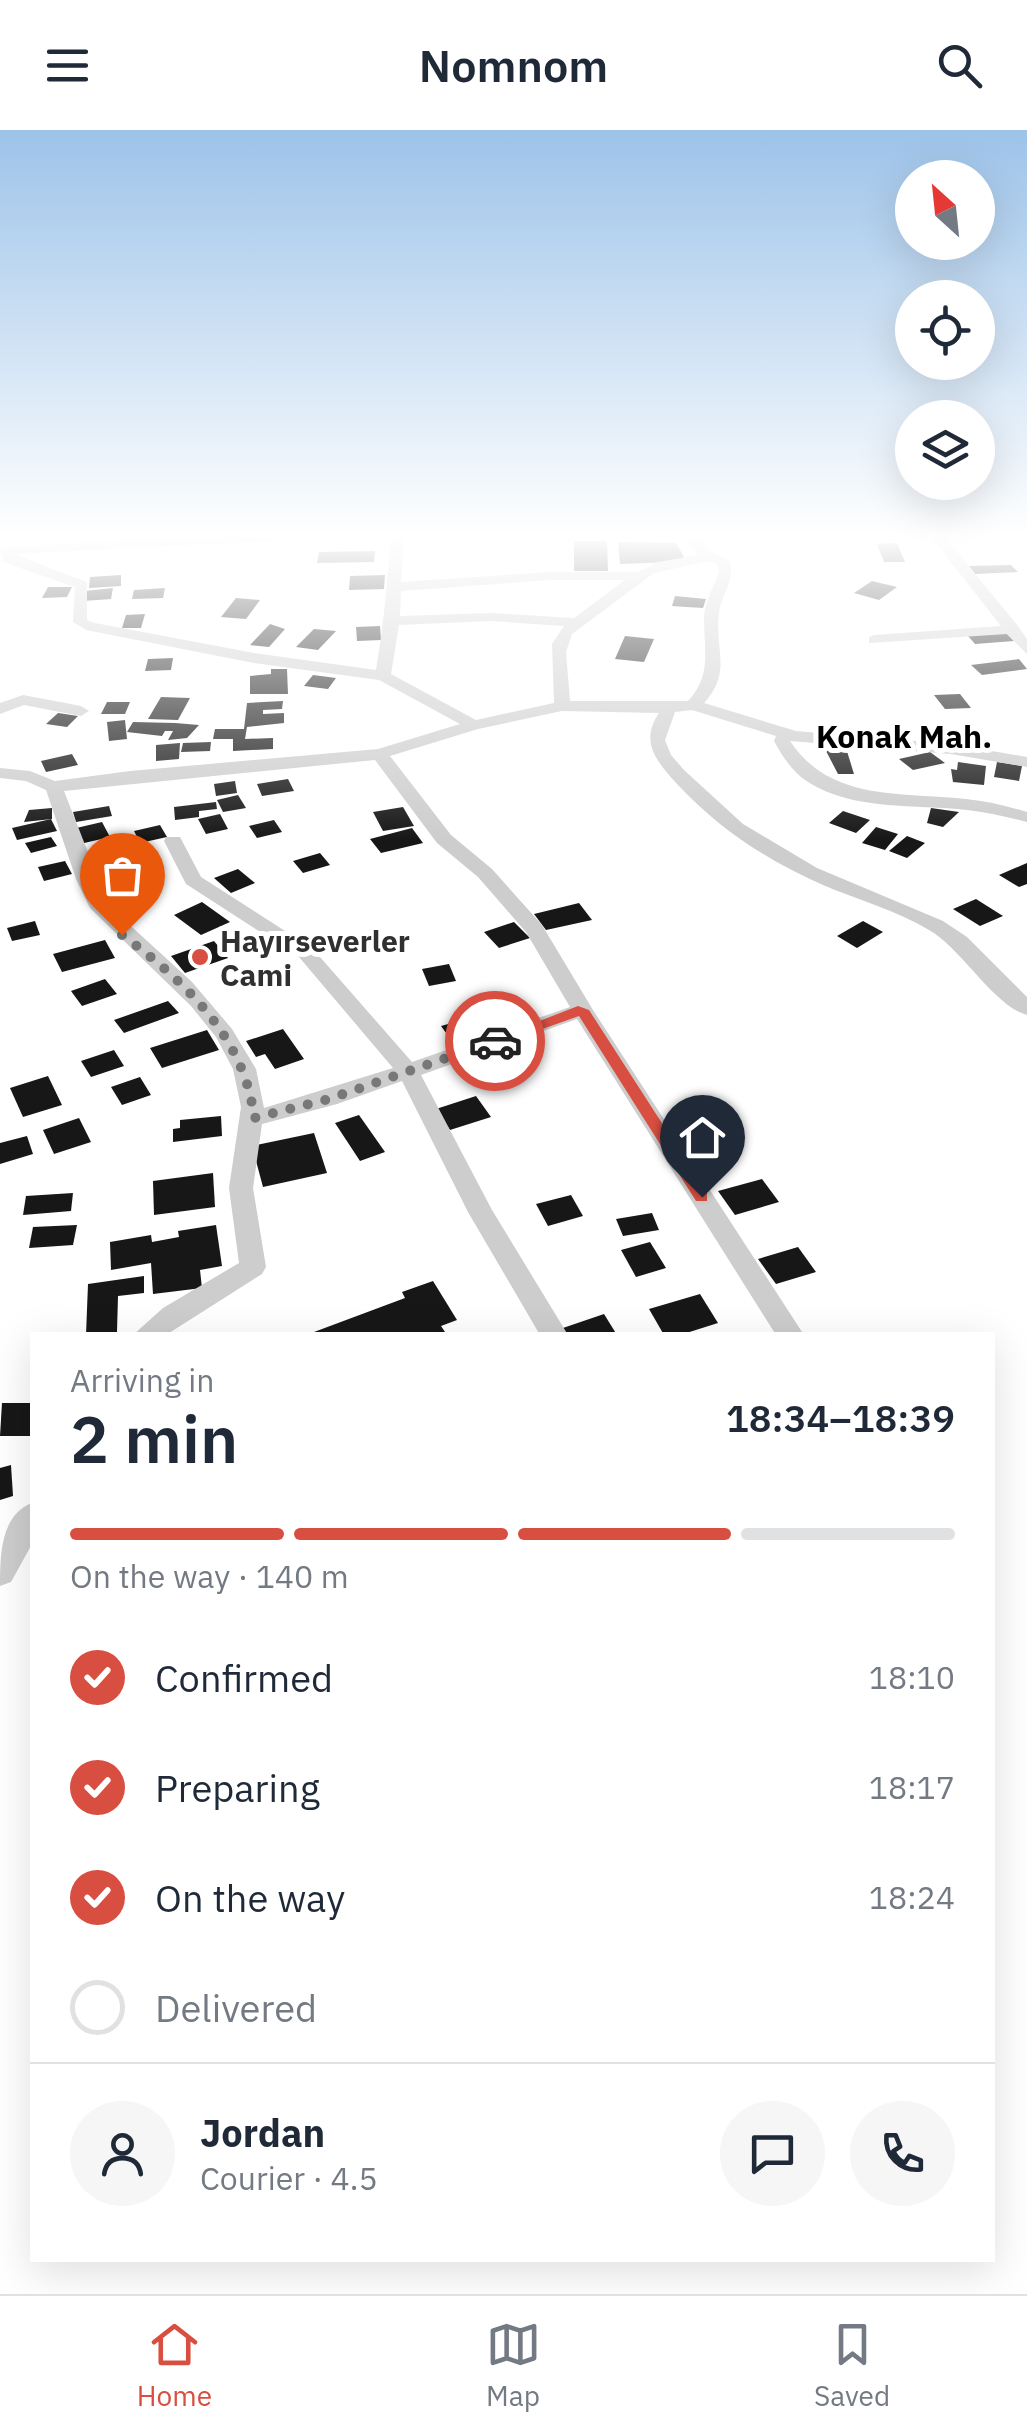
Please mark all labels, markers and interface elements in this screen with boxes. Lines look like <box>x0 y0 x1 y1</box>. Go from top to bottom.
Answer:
text: Nomnom <box>419 36 608 94</box>
icon: menu <box>40 38 95 93</box>
icon: search <box>932 38 987 93</box>
north arrow <box>895 160 995 260</box>
map controls <box>895 160 995 500</box>
button: locate <box>895 280 995 380</box>
button: layers <box>895 400 995 500</box>
district label: Konak Mah. <box>816 715 992 757</box>
pin <box>80 833 165 936</box>
icon: bag <box>95 848 150 903</box>
place label: Hayırseverler Cami <box>220 921 410 994</box>
marker: Hayırseverler Cami <box>189 946 211 968</box>
courier <box>445 991 545 1091</box>
icon: car <box>468 1014 523 1069</box>
pin <box>660 1095 745 1198</box>
icon: home <box>675 1110 730 1165</box>
text: Arriving in <box>70 1359 215 1401</box>
text: 18:34–18:39 <box>726 1393 955 1442</box>
text: 2 min <box>70 1396 238 1481</box>
text: On the way · 140 m <box>70 1555 349 1597</box>
icon: check <box>70 1650 125 1705</box>
text: Confirmed <box>155 1653 333 1702</box>
text: 18:10 <box>869 1656 955 1698</box>
icon: check <box>70 1760 125 1815</box>
text: Preparing <box>155 1763 320 1812</box>
text: 18:17 <box>869 1766 955 1808</box>
icon: check <box>70 1870 125 1925</box>
text: On the way <box>155 1873 345 1922</box>
text: 18:24 <box>869 1876 955 1918</box>
text: Delivered <box>155 1983 317 2032</box>
button: person <box>70 2101 175 2206</box>
button: chat <box>720 2101 825 2206</box>
button: phone <box>850 2101 955 2206</box>
text: Jordan <box>200 2108 325 2157</box>
text: Courier · 4.5 <box>200 2157 378 2199</box>
tab: Home <box>137 2317 212 2414</box>
tab: Map <box>486 2317 541 2414</box>
tab: Saved <box>814 2317 890 2414</box>

